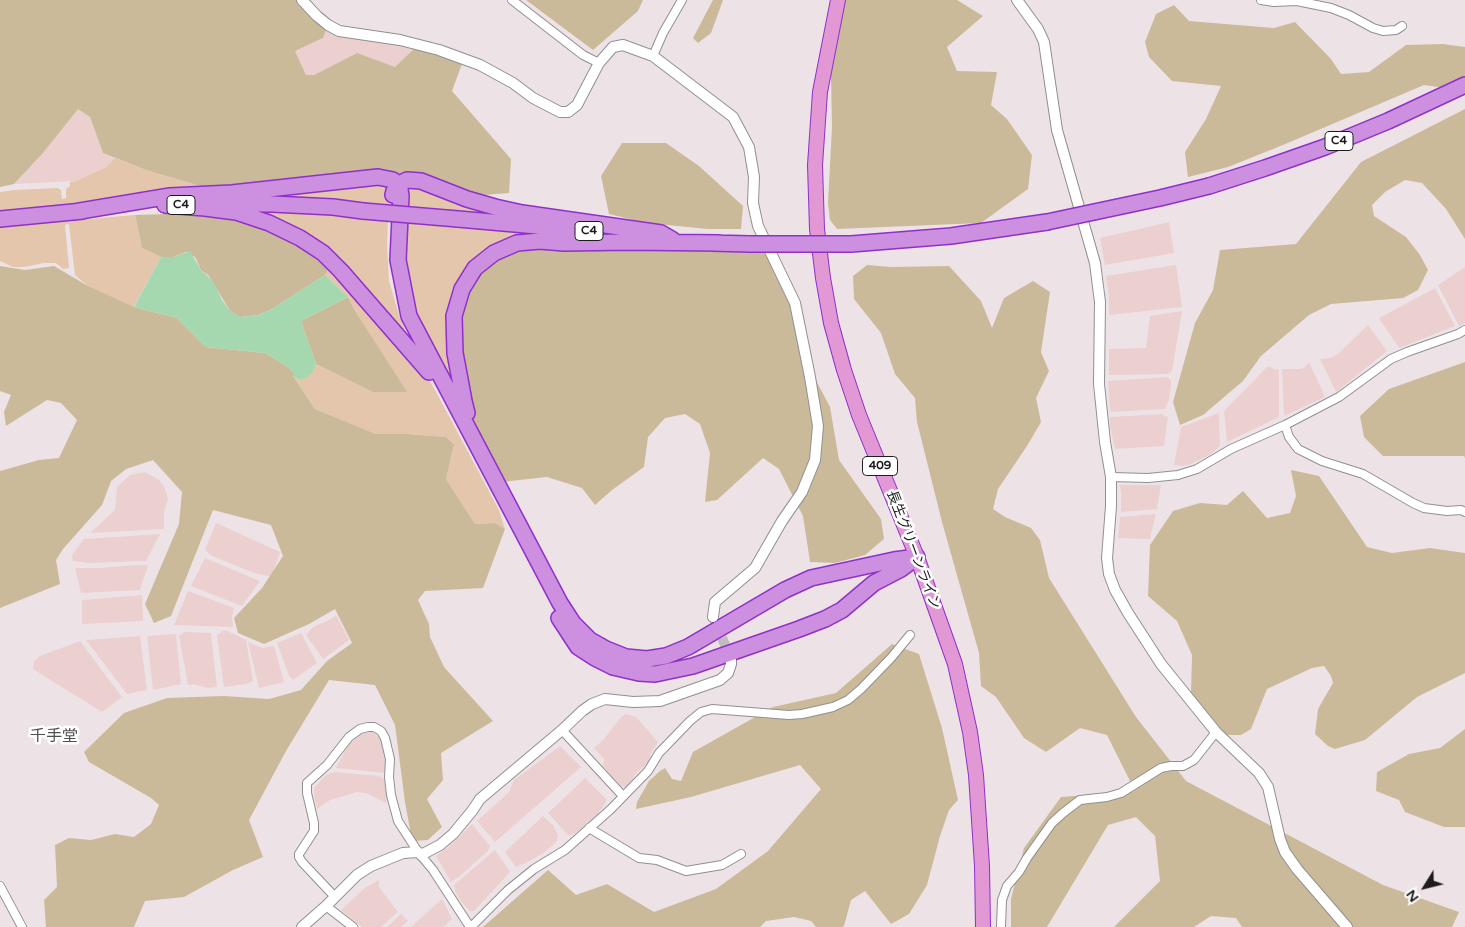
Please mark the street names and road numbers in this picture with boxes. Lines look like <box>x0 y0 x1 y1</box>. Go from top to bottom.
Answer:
road number: C4 <box>1325 132 1353 150</box>
road number: C4 <box>167 196 195 214</box>
road number: C4 <box>575 222 603 240</box>
road number: 409 <box>862 456 898 476</box>
street label: 長生グリーンライン <box>883 488 943 612</box>

